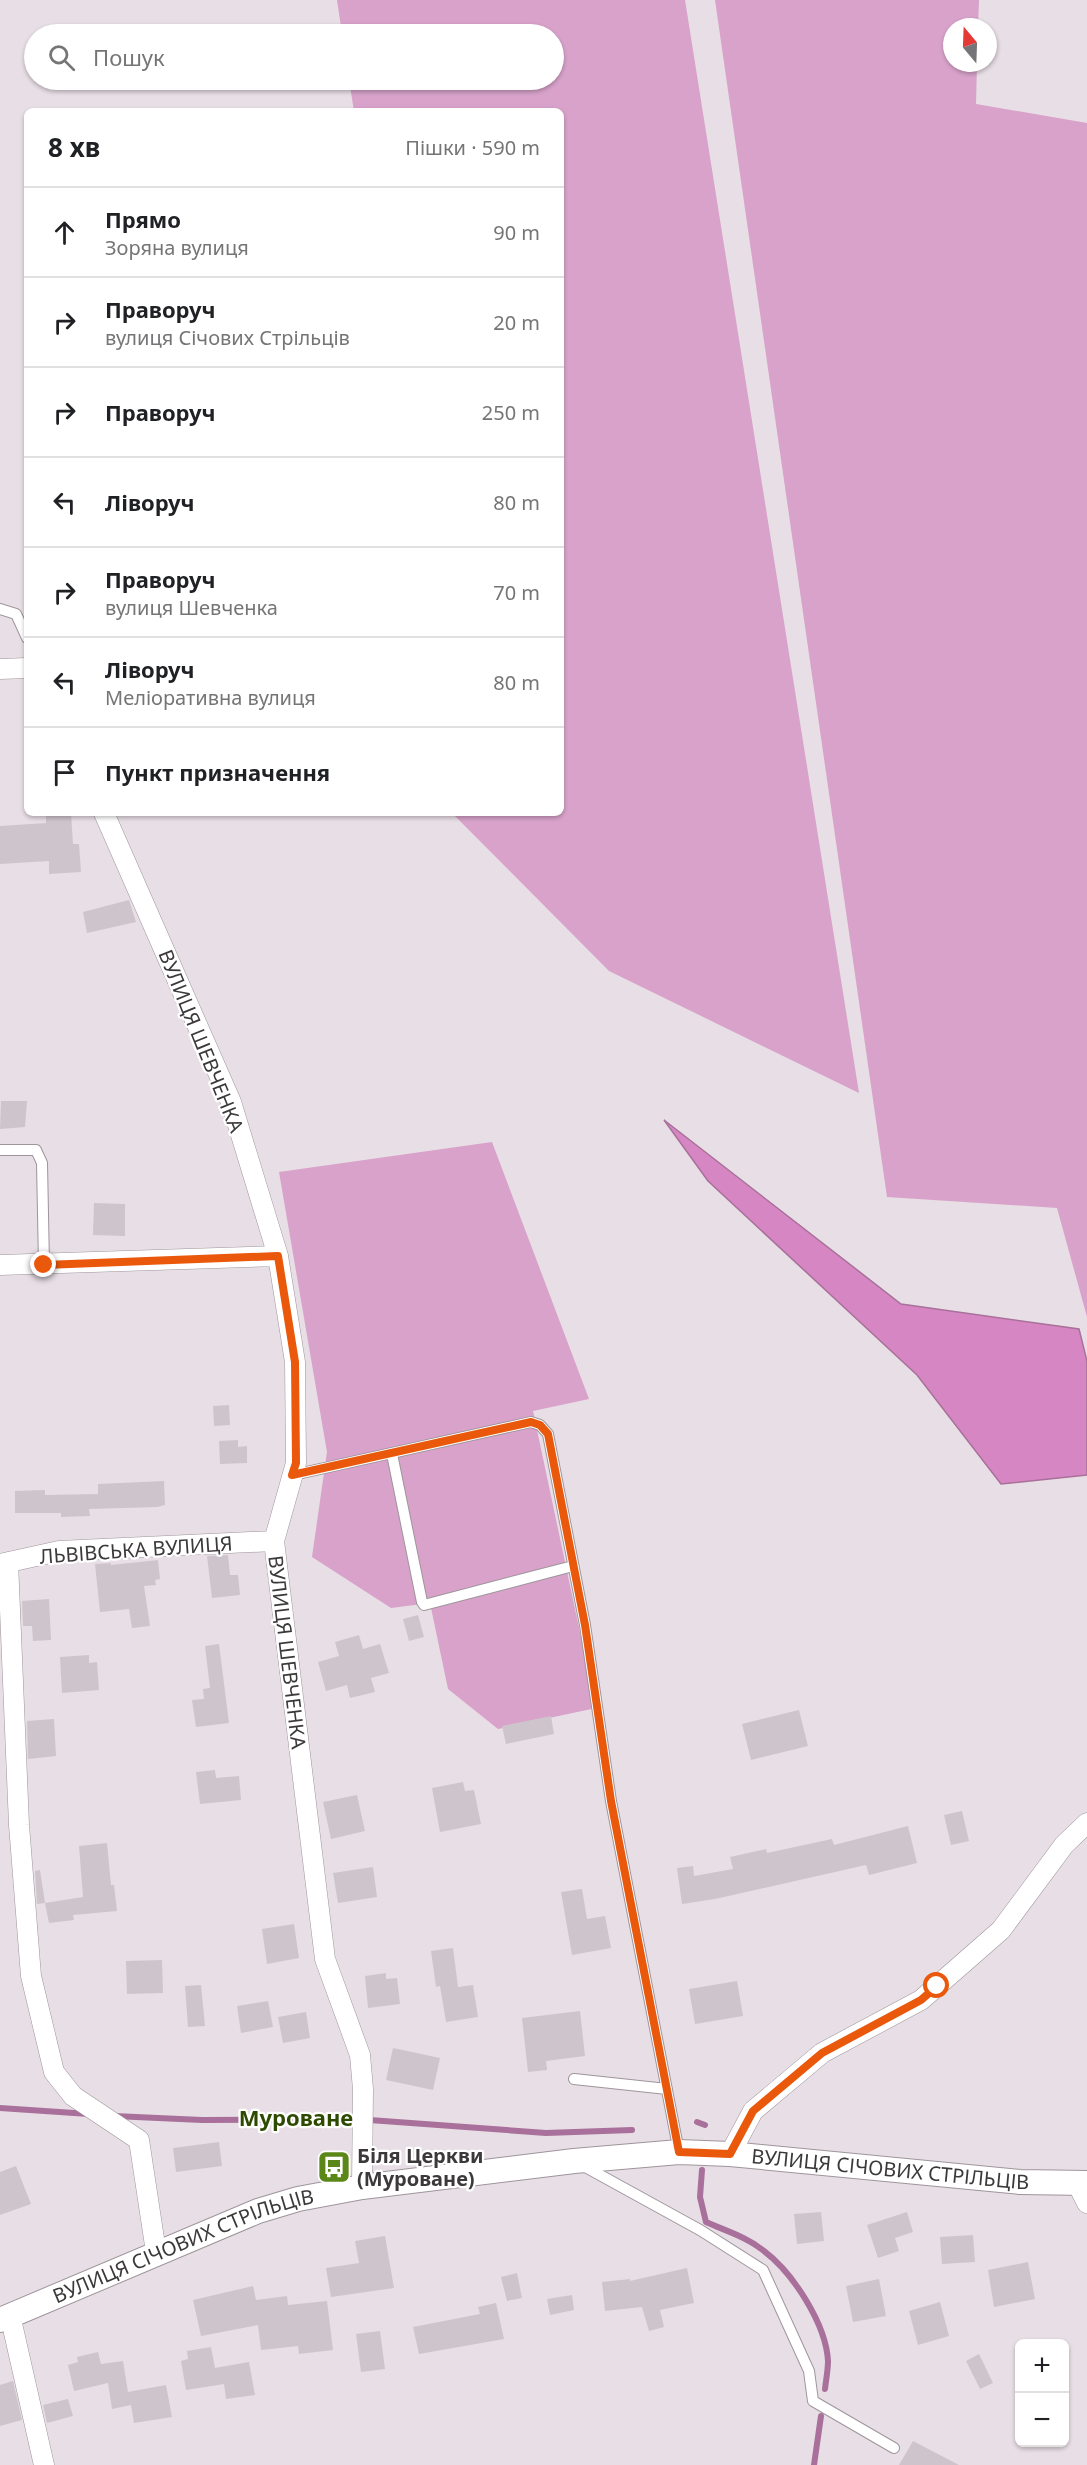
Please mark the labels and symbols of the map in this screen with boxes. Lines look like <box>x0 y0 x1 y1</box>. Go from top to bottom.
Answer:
north arrow <box>943 18 997 72</box>
street label: ВУЛИЦЯ ШЕВЧЕНКА <box>152 945 251 1136</box>
route end <box>30 1251 56 1277</box>
street label: ЛЬВІВСЬКА ВУЛИЦЯ <box>39 1529 233 1570</box>
street label: ВУЛИЦЯ ШЕВЧЕНКА <box>262 1554 313 1751</box>
route start <box>923 1972 949 1998</box>
district label: Муроване <box>239 2102 353 2132</box>
place label: Біля Церкви (Муроване) <box>357 2142 484 2192</box>
street label: ВУЛИЦЯ СІЧОВИХ СТРІЛЬЦІВ <box>750 2142 1029 2195</box>
bus stop icon: Біля Церкви (Муроване) <box>316 2149 352 2185</box>
street label: ВУЛИЦЯ СІЧОВИХ СТРІЛЬЦІВ <box>48 2182 316 2309</box>

